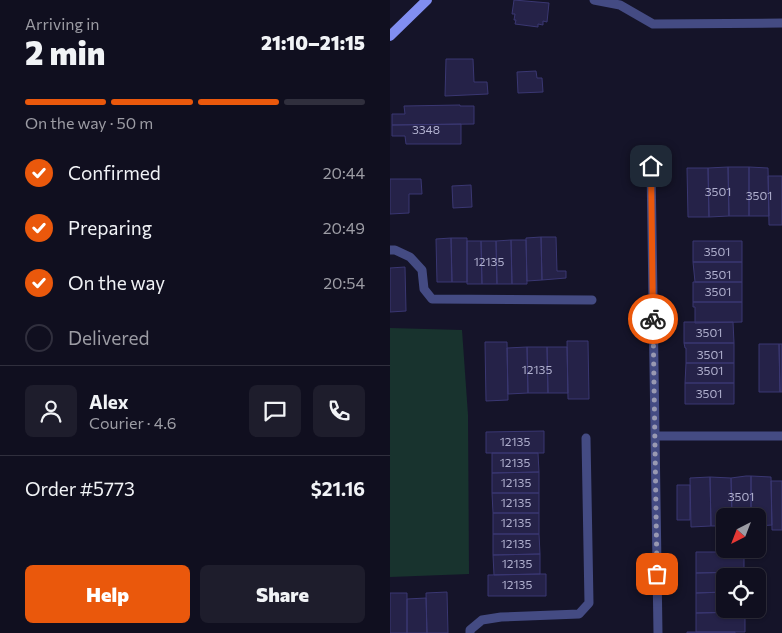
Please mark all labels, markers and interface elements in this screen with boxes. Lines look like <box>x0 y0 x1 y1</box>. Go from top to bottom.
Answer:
text: Arriving in <box>25 14 99 33</box>
text: 21:10–21:15 <box>261 31 365 54</box>
text: 2 min <box>25 32 105 72</box>
text: On the way · 50 m <box>25 113 153 132</box>
house number: 3348 <box>412 122 440 136</box>
pin <box>630 145 672 187</box>
icon: home <box>637 152 665 180</box>
icon: check <box>25 159 53 187</box>
text: Confirmed <box>68 161 161 184</box>
text: 20:44 <box>323 163 365 182</box>
house number: 3501 <box>705 184 731 198</box>
house number: 3501 <box>746 188 772 202</box>
icon: check <box>25 214 53 242</box>
text: Preparing <box>68 216 152 239</box>
text: 20:49 <box>323 218 365 237</box>
house number: 3501 <box>704 244 730 258</box>
house number: 12135 <box>474 254 504 268</box>
house number: 3501 <box>705 267 731 281</box>
icon: check <box>25 269 53 297</box>
text: On the way <box>68 271 165 294</box>
text: 20:54 <box>323 273 365 292</box>
house number: 3501 <box>705 284 731 298</box>
courier <box>628 294 678 344</box>
icon: bike <box>639 305 667 333</box>
house number: 3501 <box>696 325 722 339</box>
text: Delivered <box>68 326 149 349</box>
house number: 3501 <box>697 347 723 361</box>
house number: 12135 <box>522 362 552 376</box>
house number: 3501 <box>697 363 723 377</box>
button: person <box>25 385 77 437</box>
button: chat <box>249 385 301 437</box>
button: phone <box>313 385 365 437</box>
house number: 3501 <box>696 386 722 400</box>
text: Alex <box>89 390 129 413</box>
text: Courier · 4.6 <box>89 413 176 432</box>
house number: 12135 <box>500 434 530 448</box>
house number: 12135 <box>500 455 530 469</box>
house number: 12135 <box>501 475 531 489</box>
text: Order #5773 <box>25 477 135 500</box>
text: $21.16 <box>311 477 365 500</box>
house number: 3501 <box>728 489 754 503</box>
house number: 12135 <box>501 495 531 509</box>
north arrow <box>716 508 766 558</box>
map controls <box>716 508 766 618</box>
house number: 12135 <box>501 515 531 529</box>
house number: 12135 <box>501 536 531 550</box>
pin <box>636 553 678 595</box>
house number: 12135 <box>502 556 532 570</box>
icon: bag <box>643 560 671 588</box>
button: Help <box>25 565 190 623</box>
button: Share <box>200 565 365 623</box>
button: locate <box>716 568 766 618</box>
house number: 12135 <box>502 577 532 591</box>

